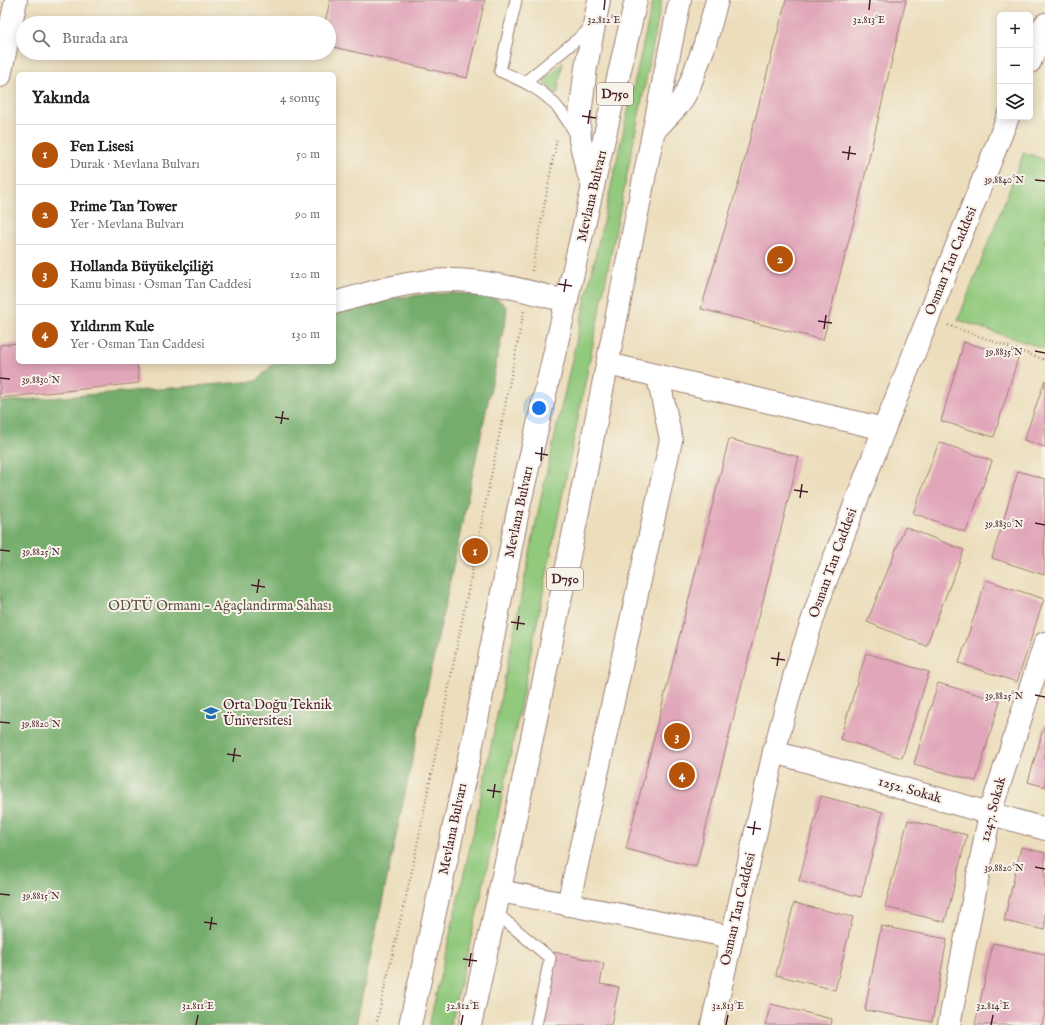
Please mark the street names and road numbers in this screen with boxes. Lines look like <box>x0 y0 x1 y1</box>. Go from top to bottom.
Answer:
road number: D750 <box>597 83 633 105</box>
street label: Mevlana Bulvarı <box>573 148 611 244</box>
street label: Osman Tan Caddesi <box>921 204 981 318</box>
street label: Mevlana Bulvarı <box>500 464 538 560</box>
street label: Osman Tan Caddesi <box>805 505 861 620</box>
road number: D750 <box>547 568 583 590</box>
street label: 1252. Sokak <box>876 772 944 808</box>
street label: 1247. Sokak <box>976 774 1010 843</box>
street label: Mevlana Bulvarı <box>434 781 472 877</box>
street label: Osman Tan Caddesi <box>716 850 760 967</box>

